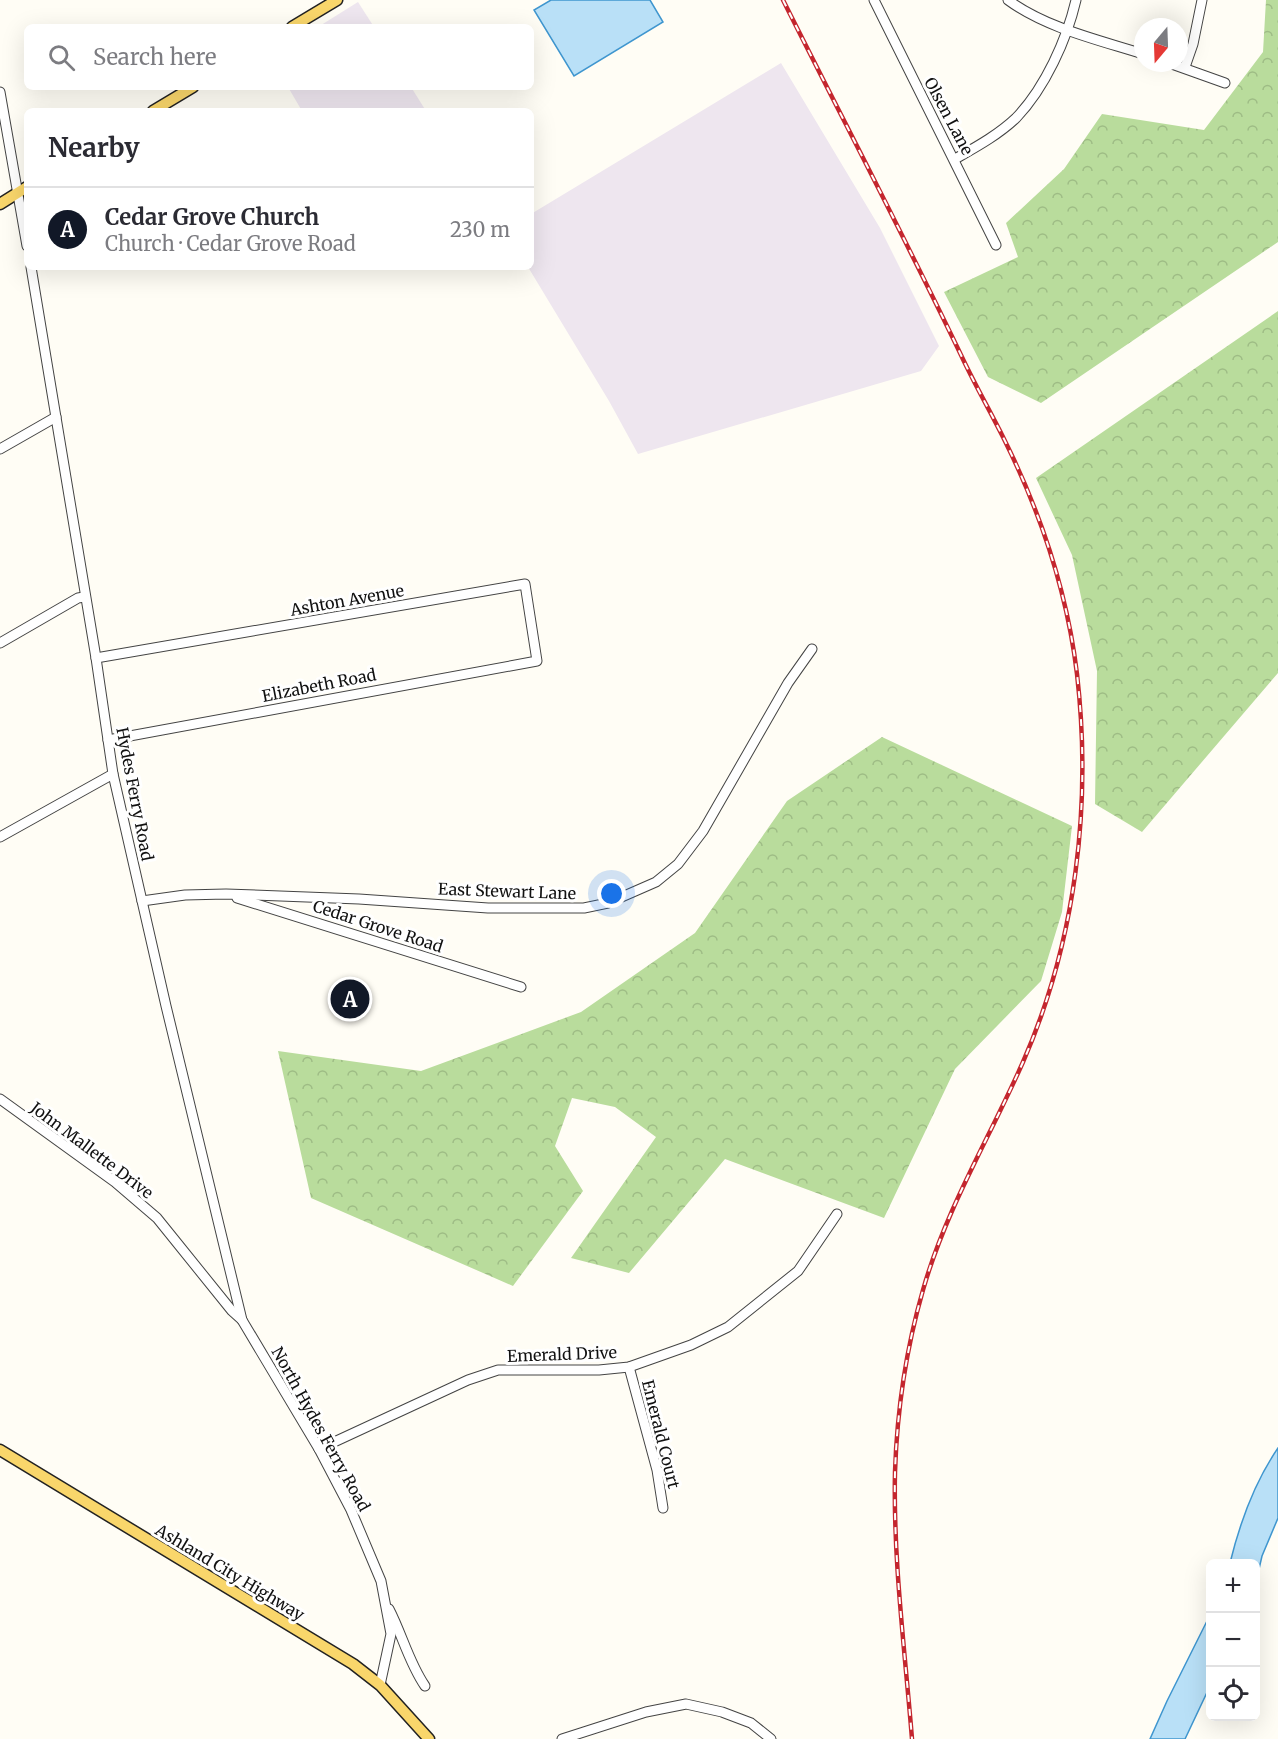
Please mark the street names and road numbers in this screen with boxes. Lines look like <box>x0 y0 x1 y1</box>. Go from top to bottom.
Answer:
street label: Olsen Lane <box>920 74 978 158</box>
street label: Ashton Avenue <box>288 580 405 620</box>
street label: Elizabeth Road <box>260 664 378 706</box>
street label: Hydes Ferry Road <box>112 726 158 863</box>
street label: East Stewart Lane <box>438 879 576 903</box>
street label: Cedar Grove Road <box>310 896 446 957</box>
street label: John Mallette Drive <box>26 1097 157 1203</box>
street label: Emerald Drive <box>507 1342 617 1366</box>
street label: North Hydes Ferry Road <box>267 1343 375 1515</box>
street label: Emerald Court <box>638 1378 684 1491</box>
street label: Ashland City Highway <box>151 1519 309 1625</box>

